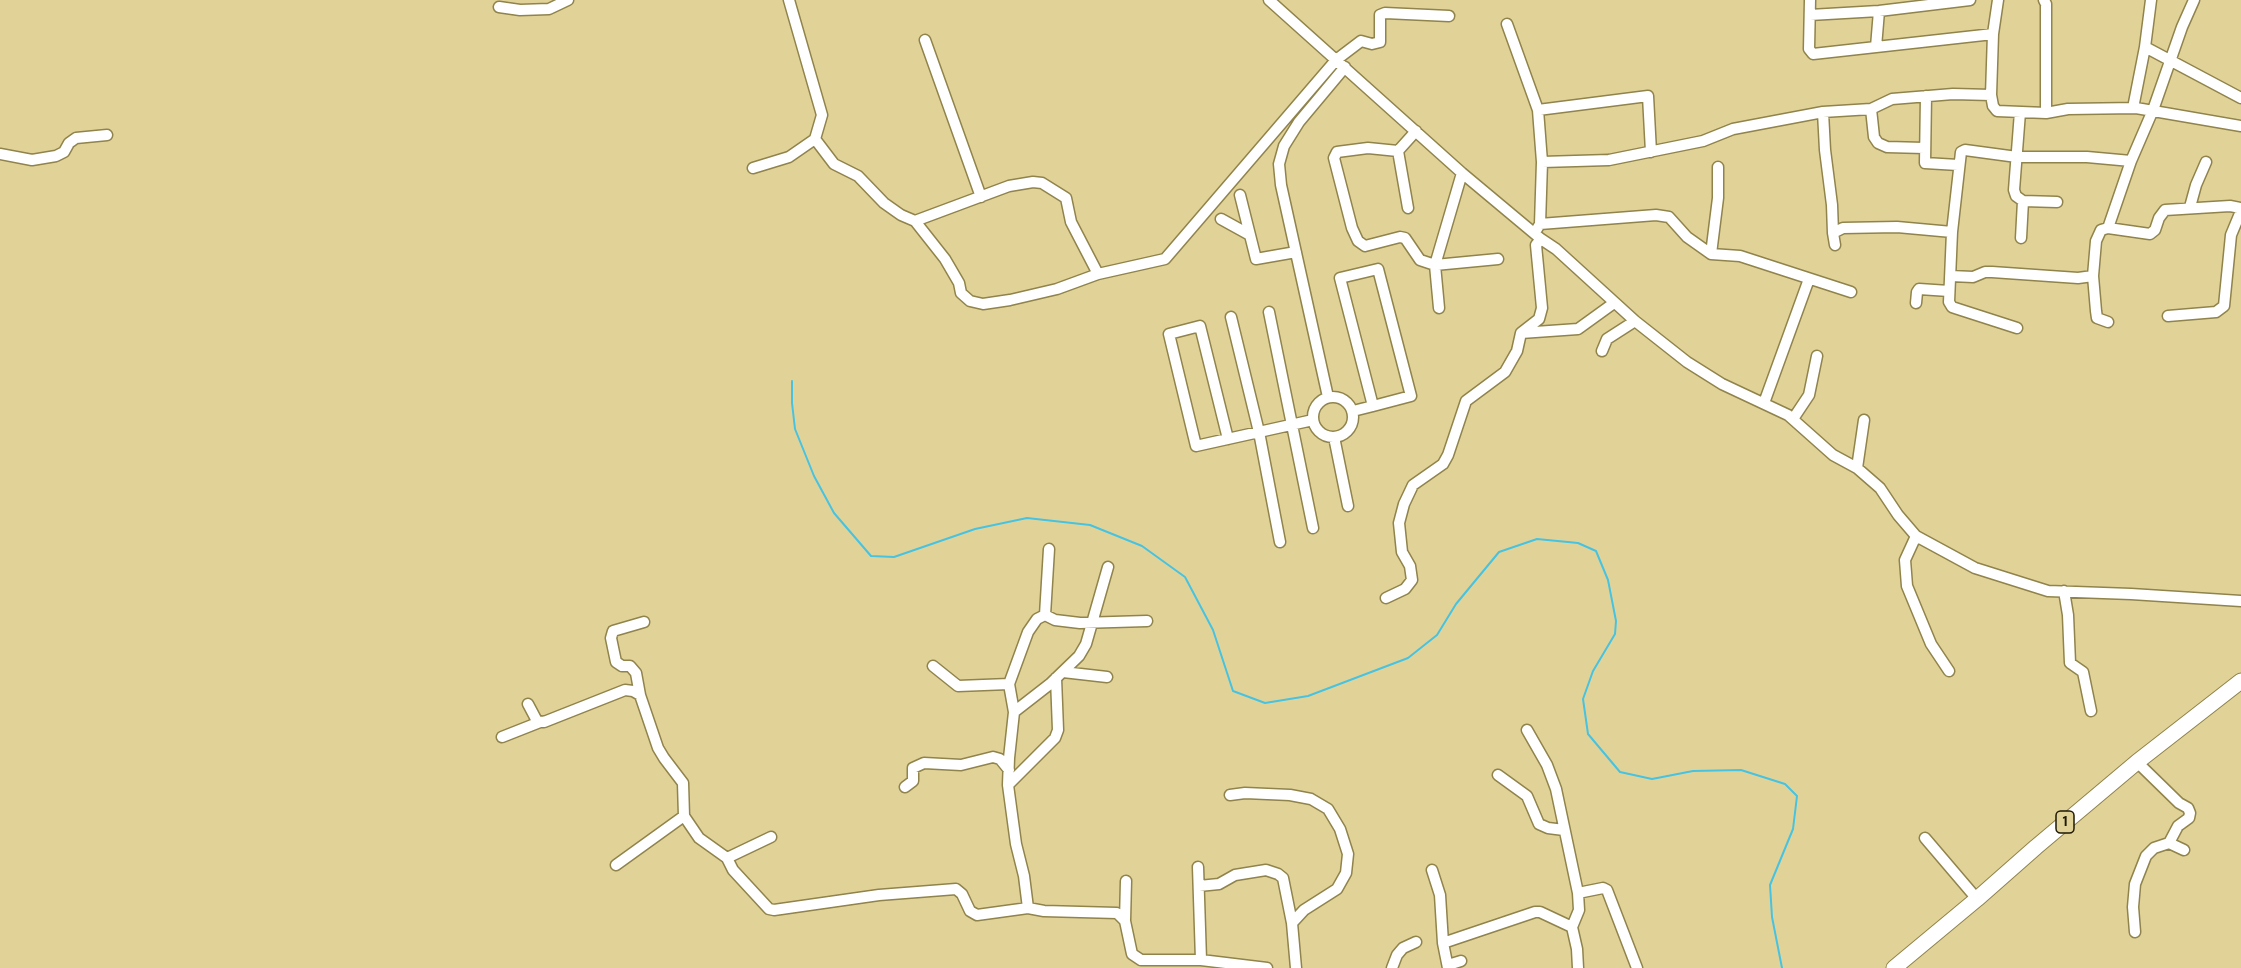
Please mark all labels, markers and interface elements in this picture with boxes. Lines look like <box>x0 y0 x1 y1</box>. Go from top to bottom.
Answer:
road number: 1 <box>2056 811 2074 833</box>

